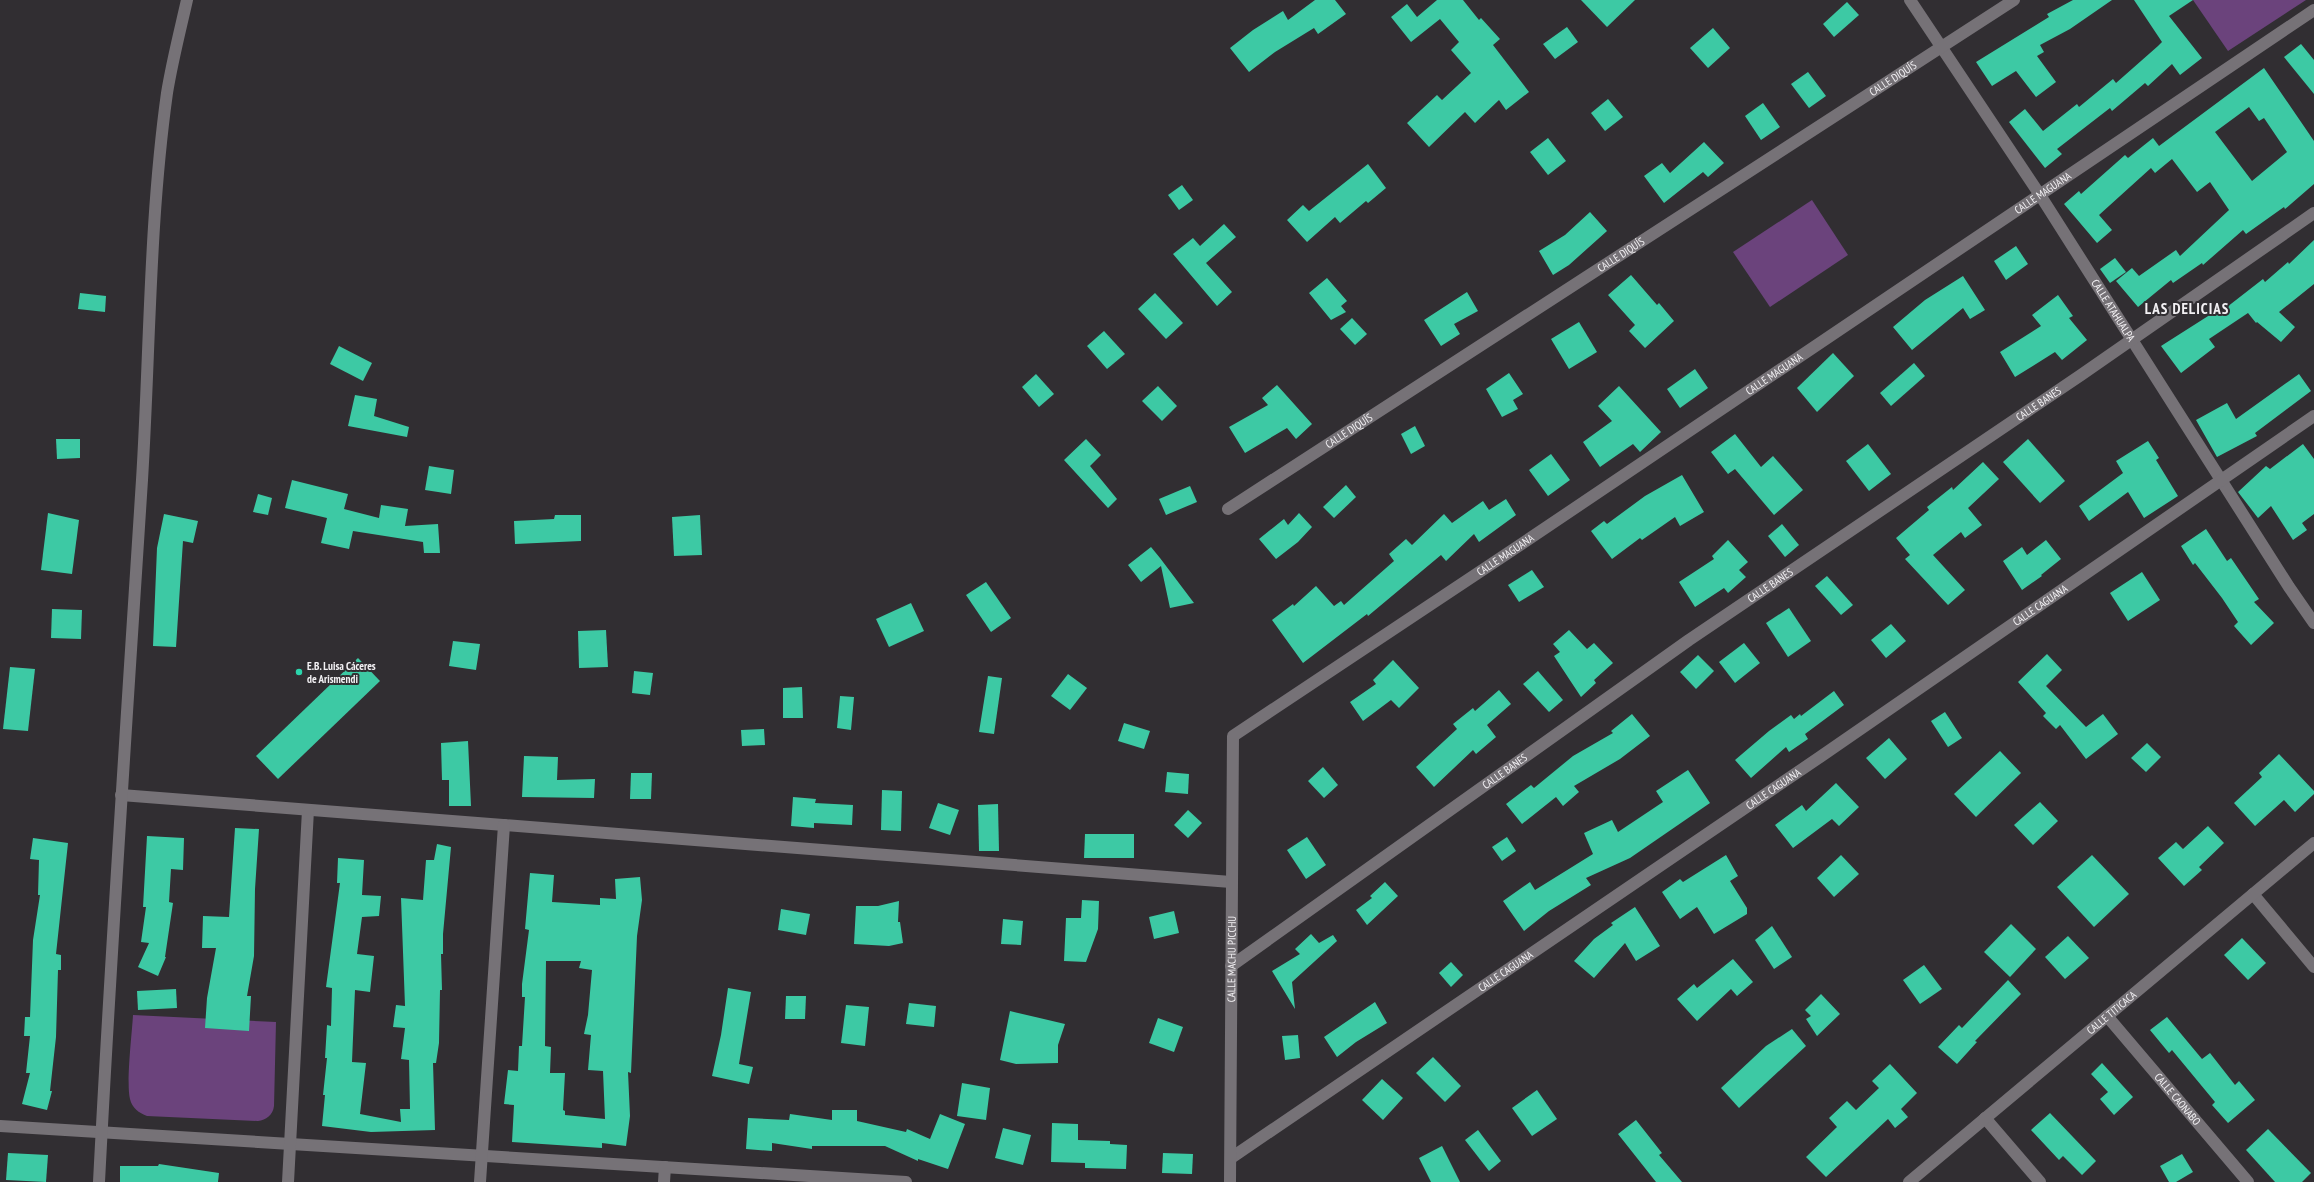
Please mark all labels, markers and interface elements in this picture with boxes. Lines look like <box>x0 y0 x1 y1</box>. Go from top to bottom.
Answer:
street label: CALLE DIQUÍS <box>1866 58 1919 99</box>
street label: CALLE MAGUANA <box>2012 168 2074 217</box>
street label: CALLE DIQUÍS <box>1595 234 1647 275</box>
street label: CALLE ATAHUALPA <box>2088 277 2139 345</box>
district label: LAS DELICIAS <box>2145 299 2229 318</box>
street label: CALLE MAGUANA <box>1743 349 1806 398</box>
street label: CALLE BANES <box>2013 383 2064 424</box>
street label: CALLE DIQUÍS <box>1323 410 1375 451</box>
street label: CALLE MAGUANA <box>1474 530 1537 579</box>
street label: CALLE BANES <box>1745 565 1796 606</box>
street label: CALLE CAGUANA <box>2010 581 2071 629</box>
place label: E.B. Luisa Cáceres de Arismendi <box>307 659 376 686</box>
marker: E.B. Luisa Cáceres de Arismendi <box>294 667 304 677</box>
street label: CALLE BANES <box>1480 750 1530 792</box>
street label: CALLE CAGUANA <box>1743 765 1804 812</box>
street label: CALLE MACHU PICCHU <box>1224 916 1239 1002</box>
street label: CALLE CAGUANA <box>1475 947 1536 995</box>
street label: CALLE TITICACA <box>2084 987 2140 1037</box>
street label: CALLE CAONABO <box>2151 1070 2204 1128</box>

